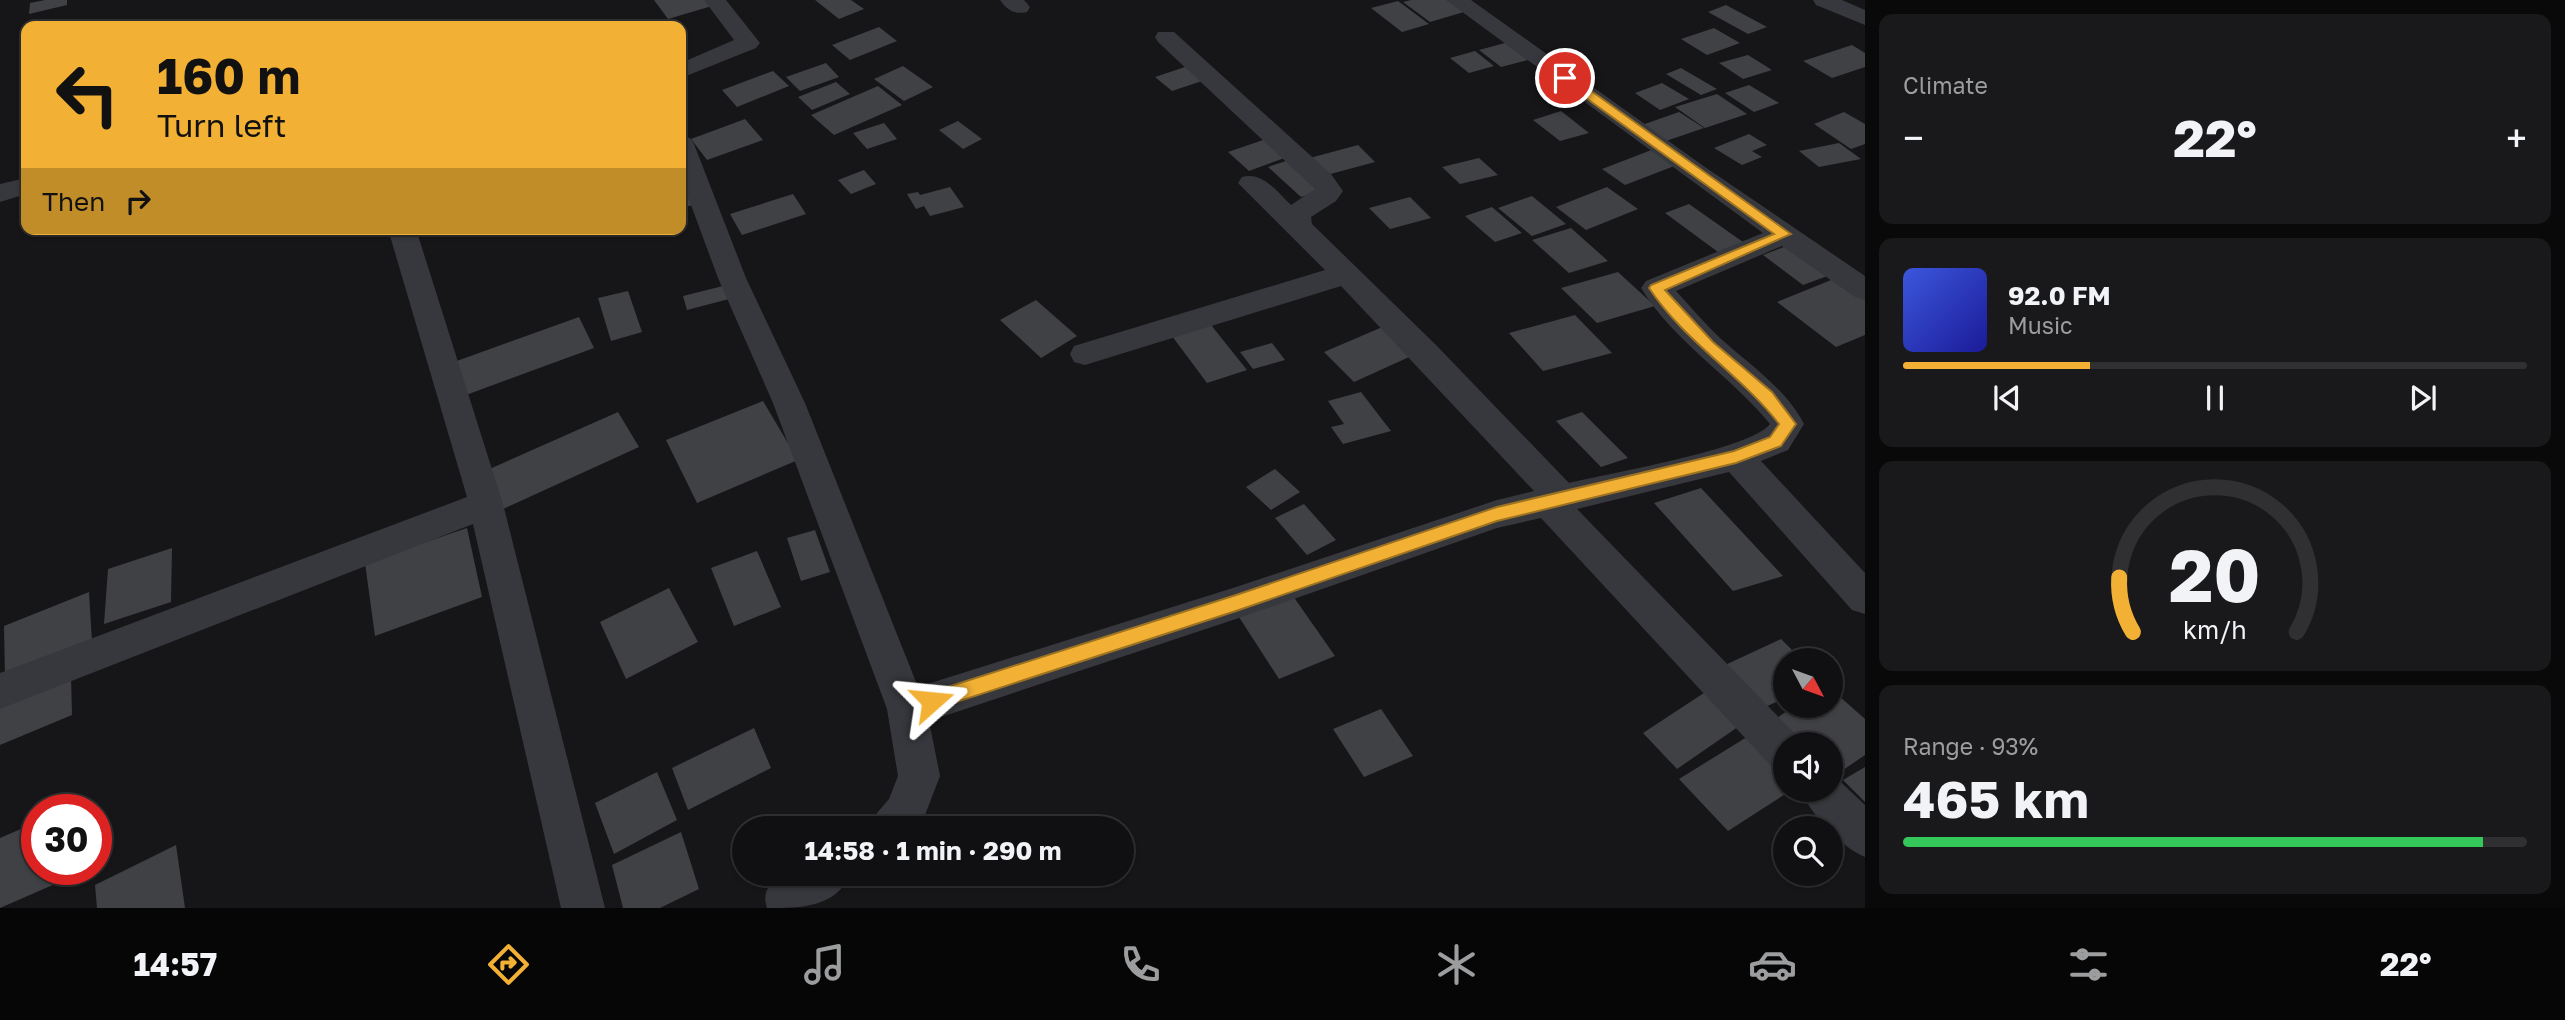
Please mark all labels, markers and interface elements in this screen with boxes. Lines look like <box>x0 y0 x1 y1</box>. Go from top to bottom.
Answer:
text: 160 m <box>157 46 300 105</box>
pin <box>1535 48 1595 108</box>
icon: left <box>42 49 133 140</box>
icon: arrive <box>1546 59 1584 97</box>
text: Climate <box>1903 71 1988 99</box>
text: Turn left <box>157 106 286 144</box>
text: 22° <box>2173 106 2257 168</box>
text: − <box>1903 115 1924 160</box>
text: + <box>2506 115 2527 160</box>
icon: right <box>119 182 157 220</box>
text: Then <box>42 186 105 217</box>
text: 92.0 FM <box>2008 280 2111 311</box>
text: Music <box>2008 311 2073 339</box>
icon: previous <box>1988 379 2026 417</box>
icon: pause <box>2196 379 2234 417</box>
icon: next <box>2404 379 2442 417</box>
text: 20 <box>2169 531 2261 618</box>
text: km/h <box>2183 614 2247 645</box>
north arrow <box>1773 648 1843 718</box>
map controls <box>1773 648 1843 886</box>
position arrow <box>895 664 969 738</box>
button: sound <box>1773 732 1843 802</box>
text: Range · 93% <box>1903 732 2038 760</box>
text: 465 km <box>1903 767 2089 829</box>
speed limit sign: 30 <box>21 794 112 885</box>
button: search <box>1773 816 1843 886</box>
text: 14:58 · 1 min · 290 m <box>804 835 1062 866</box>
icon: directions <box>484 940 533 989</box>
icon: music <box>800 940 849 989</box>
icon: phone <box>1116 940 1165 989</box>
icon: climate <box>1432 940 1481 989</box>
icon: car <box>1748 940 1797 989</box>
icon: filters <box>2064 940 2113 989</box>
text: 14:57 <box>133 945 217 983</box>
text: 22° <box>2380 945 2431 983</box>

